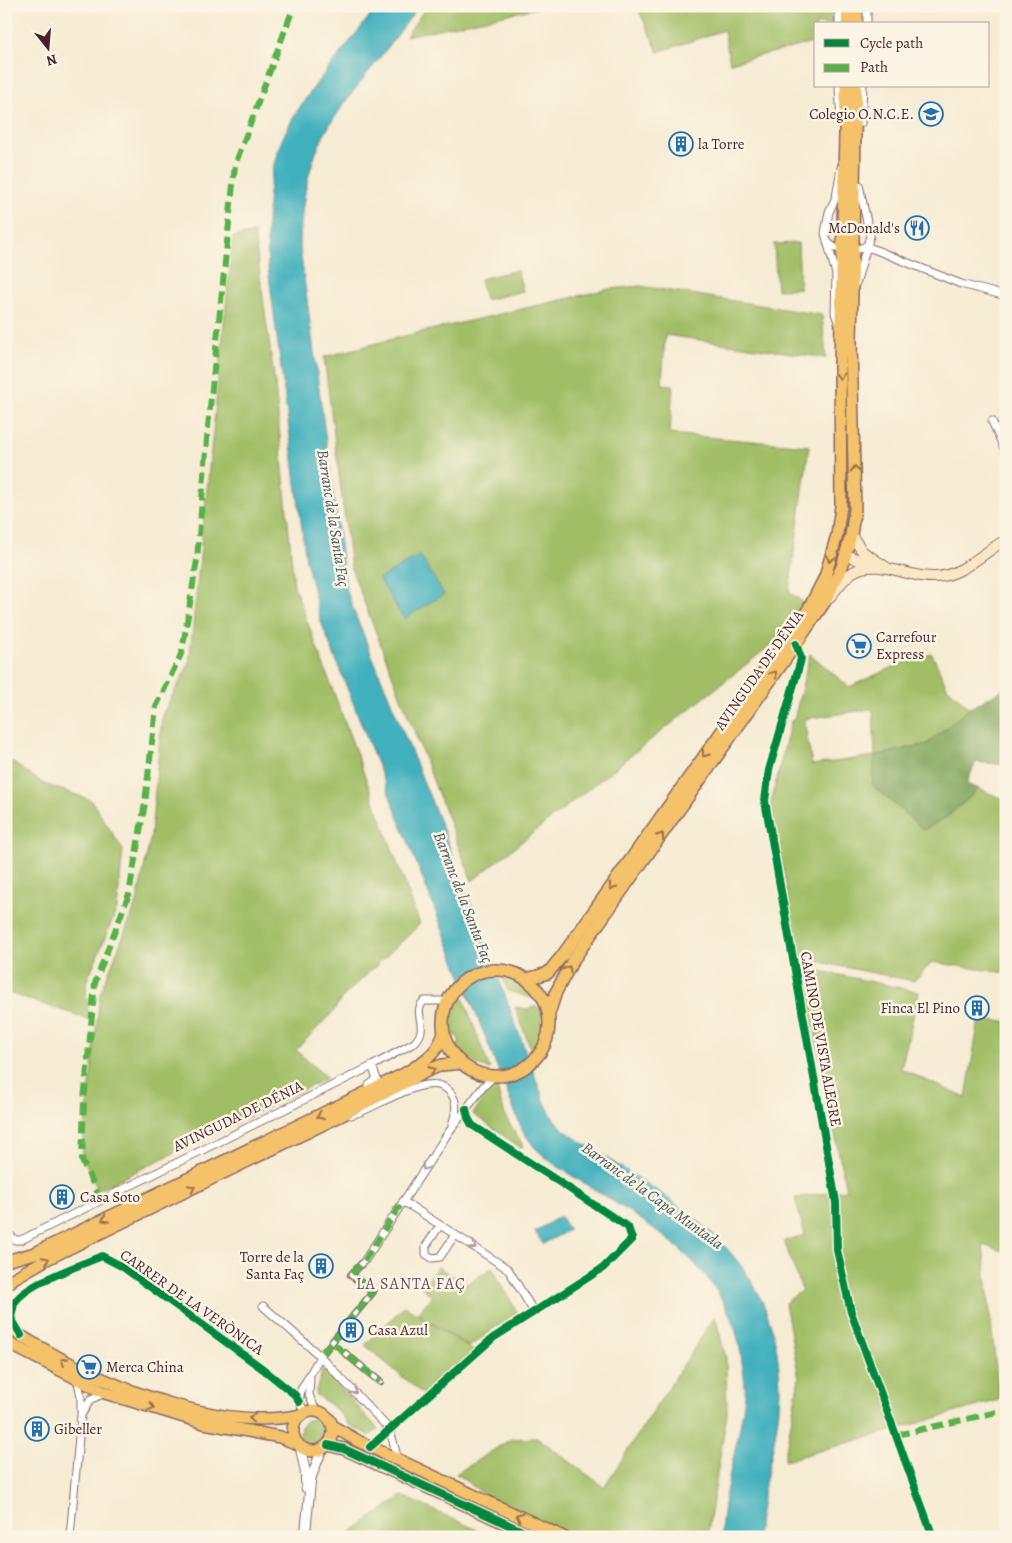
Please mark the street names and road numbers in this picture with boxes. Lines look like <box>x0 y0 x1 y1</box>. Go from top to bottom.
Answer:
street label: AVINGUDA DE DÉNIA <box>709 606 808 735</box>
street label: CAMINO DE VISTA ALEGRE <box>796 950 846 1128</box>
street label: AVINGUDA DE DÉNIA <box>169 1076 307 1157</box>
street label: CARRER DE LA VERÒNICA <box>116 1245 268 1359</box>

